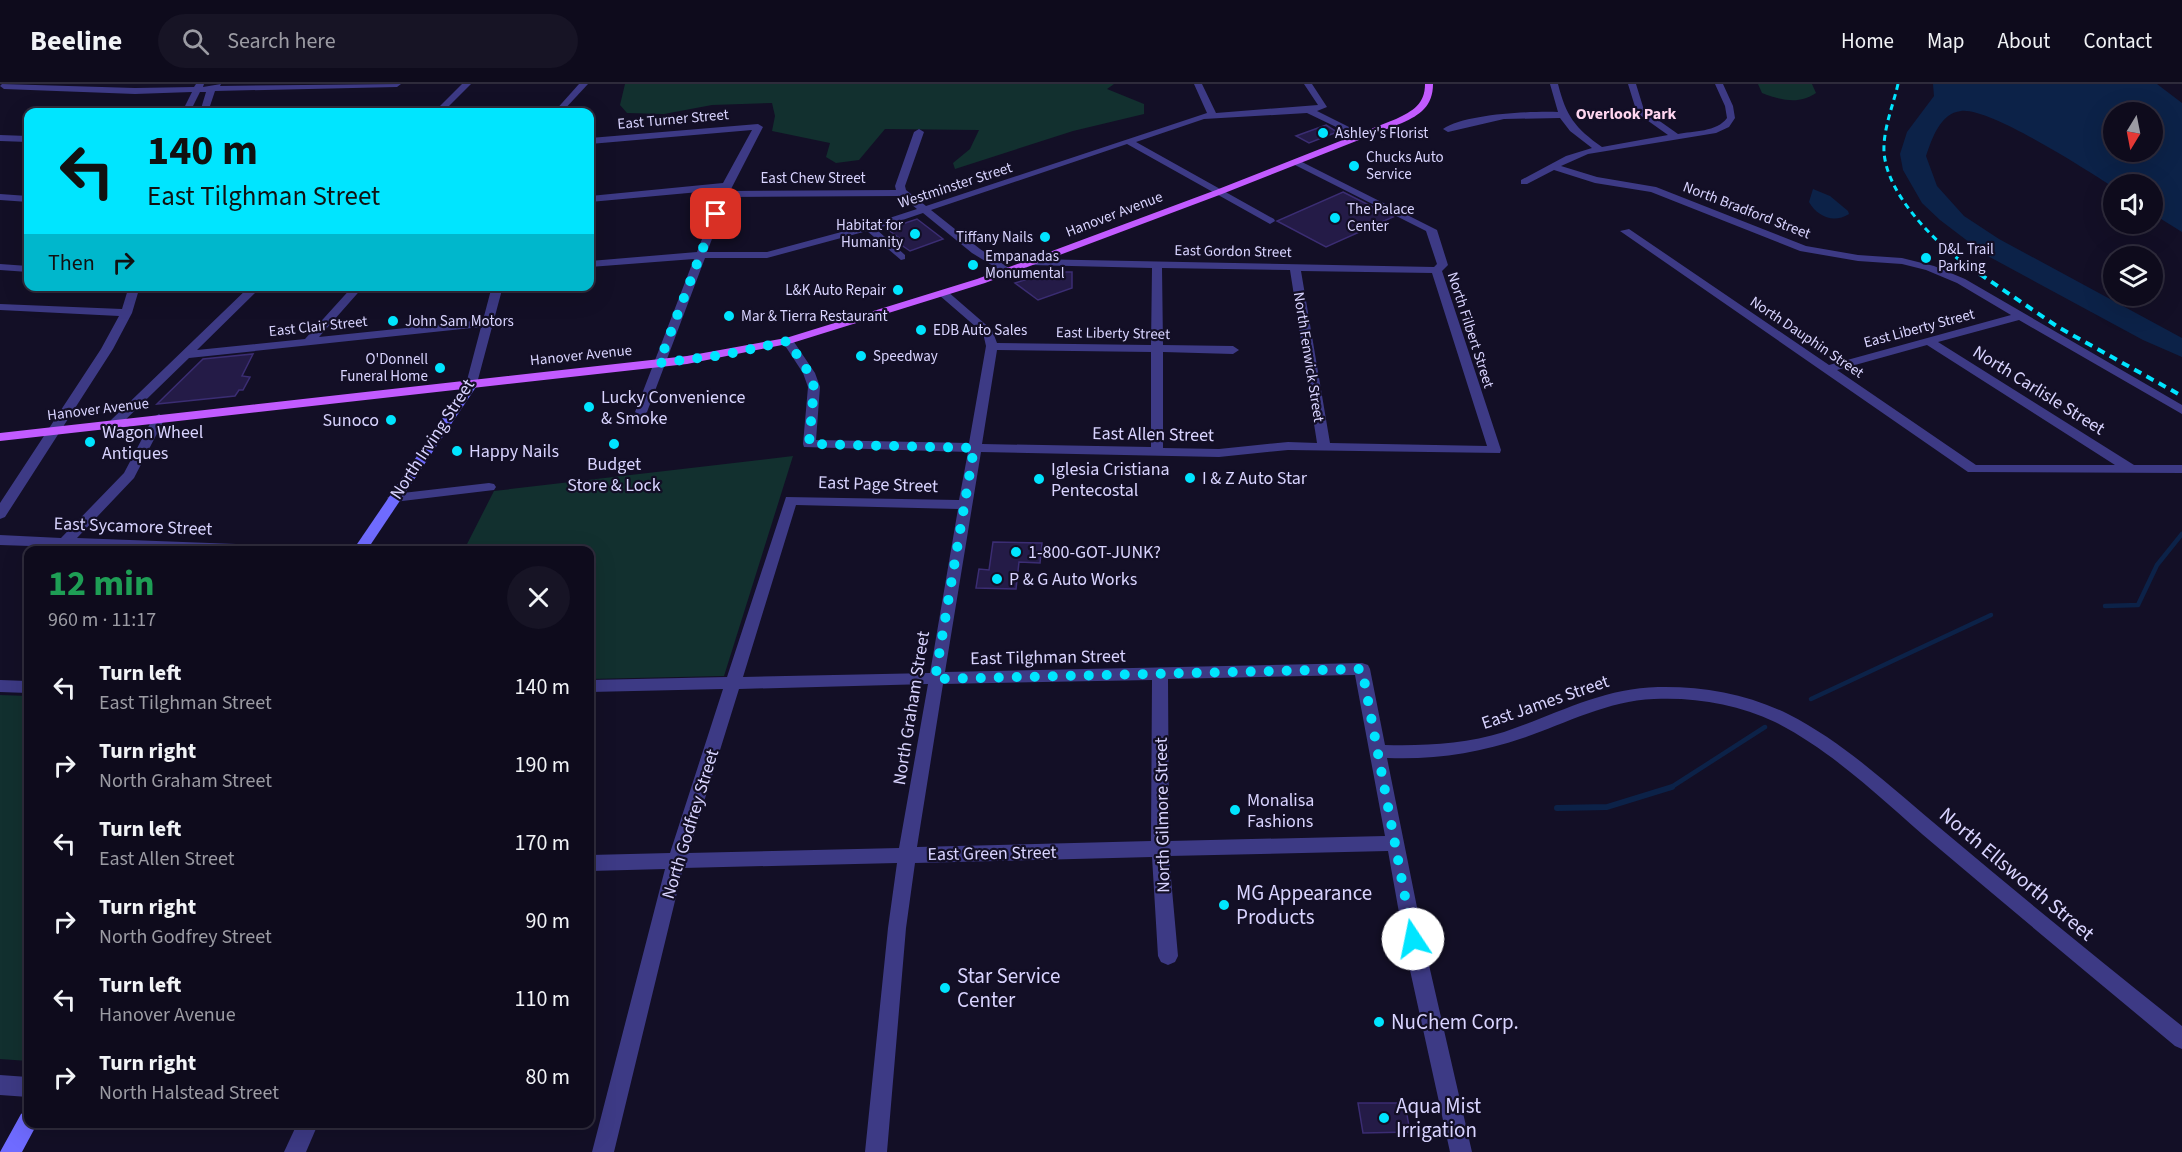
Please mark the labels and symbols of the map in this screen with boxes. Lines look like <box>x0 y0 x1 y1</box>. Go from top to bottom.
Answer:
north arrow <box>2103 102 2163 162</box>
district label: Overlook Park <box>1576 103 1677 125</box>
street label: East Turner Street <box>617 104 730 135</box>
place label: Ashley's Florist <box>1335 123 1428 144</box>
marker: Ashley's Florist <box>1316 126 1330 140</box>
place label: Chucks Auto Service <box>1366 147 1444 185</box>
street label: Westminster Street <box>895 157 1015 214</box>
marker: Chucks Auto Service <box>1347 159 1361 173</box>
street label: East Chew Street <box>760 168 866 189</box>
street label: North Bradford Street <box>1680 176 1814 244</box>
street label: Hanover Avenue <box>1063 186 1166 243</box>
pin <box>690 188 741 239</box>
place label: The Palace Center <box>1347 199 1414 237</box>
marker: The Palace Center <box>1328 211 1342 225</box>
place label: Habitat for Humanity <box>836 215 904 253</box>
marker: Habitat for Humanity <box>908 227 922 241</box>
place label: Tiffany Nails <box>956 227 1033 248</box>
marker: Tiffany Nails <box>1038 230 1052 244</box>
place label: D&L Trail Parking <box>1938 239 1994 277</box>
street label: East Gordon Street <box>1174 240 1292 263</box>
place label: Empanadas Monumental <box>985 246 1065 284</box>
marker: D&L Trail Parking <box>1919 251 1933 265</box>
marker: Empanadas Monumental <box>966 258 980 272</box>
street label: North Filbert Street <box>1442 269 1499 391</box>
place label: L&K Auto Repair <box>785 280 887 301</box>
marker: L&K Auto Repair <box>891 283 905 297</box>
street label: North Fenwick Street <box>1288 291 1329 424</box>
street label: North Dauphin Street <box>1746 291 1868 383</box>
street label: East Liberty Street <box>1861 304 1977 353</box>
place label: Mar & Tierra Restaurant <box>741 306 888 327</box>
marker: Mar & Tierra Restaurant <box>722 309 736 323</box>
street label: East Clair Street <box>268 311 368 342</box>
place label: John Sam Motors <box>405 311 514 332</box>
marker: John Sam Motors <box>386 314 400 328</box>
place label: EDB Auto Sales <box>933 320 1027 341</box>
street label: East Liberty Street <box>1056 322 1170 345</box>
marker: EDB Auto Sales <box>914 323 928 337</box>
street label: Hanover Avenue <box>529 340 633 371</box>
street label: North Carlisle Street <box>1968 340 2110 441</box>
place label: Speedway <box>873 346 938 367</box>
place label: O'Donnell Funeral Home <box>340 349 428 387</box>
marker: Speedway <box>854 349 868 363</box>
marker: O'Donnell Funeral Home <box>433 361 447 375</box>
street label: North Irving Street <box>384 374 481 504</box>
place label: Lucky Convenience & Smoke <box>601 385 746 431</box>
street label: Hanover Avenue <box>46 393 150 426</box>
marker: Lucky Convenience & Smoke <box>582 400 596 414</box>
place label: Sunoco <box>322 408 379 433</box>
marker: Sunoco <box>384 413 398 427</box>
place label: Wagon Wheel Antiques <box>102 420 203 466</box>
street label: East Allen Street <box>1092 421 1214 448</box>
marker: Wagon Wheel Antiques <box>83 435 97 449</box>
marker: Budget Store & Lock <box>607 437 621 451</box>
place label: Happy Nails <box>469 439 559 464</box>
marker: Happy Nails <box>450 444 464 458</box>
place label: Budget Store & Lock <box>567 452 661 498</box>
place label: Iglesia Cristiana Pentecostal <box>1051 457 1170 503</box>
place label: I & Z Auto Star <box>1202 466 1308 491</box>
street label: East Page Street <box>817 470 939 499</box>
marker: I & Z Auto Star <box>1183 471 1197 485</box>
marker: Iglesia Cristiana Pentecostal <box>1032 472 1046 486</box>
street label: East Sycamore Street <box>53 511 213 542</box>
place label: 1-800-GOT-JUNK? <box>1028 540 1161 565</box>
marker: 1-800-GOT-JUNK? <box>1009 545 1023 559</box>
place label: P & G Auto Works <box>1009 567 1137 592</box>
marker: P & G Auto Works <box>990 572 1004 586</box>
street label: North Graham Street <box>887 629 936 787</box>
street label: East Tilghman Street <box>970 644 1126 671</box>
street label: East James Street <box>1478 669 1612 736</box>
street label: North Gilmore Street <box>1149 737 1176 893</box>
street label: North Godfrey Street <box>656 746 725 902</box>
place label: Monalisa Fashions <box>1247 788 1314 834</box>
street label: North Ellsworth Street <box>1933 800 2101 948</box>
marker: Monalisa Fashions <box>1228 803 1242 817</box>
street label: East Green Street <box>927 840 1057 867</box>
place label: MG Appearance Products <box>1236 878 1372 932</box>
marker: MG Appearance Products <box>1217 898 1231 912</box>
position arrow <box>1381 907 1445 971</box>
place label: Star Service Center <box>957 961 1060 1015</box>
marker: Star Service Center <box>938 981 952 995</box>
place label: NuChem Corp. <box>1391 1007 1519 1037</box>
marker: NuChem Corp. <box>1372 1015 1386 1029</box>
place label: Aqua Mist Irrigation <box>1396 1091 1481 1145</box>
marker: Aqua Mist Irrigation <box>1377 1111 1391 1125</box>

